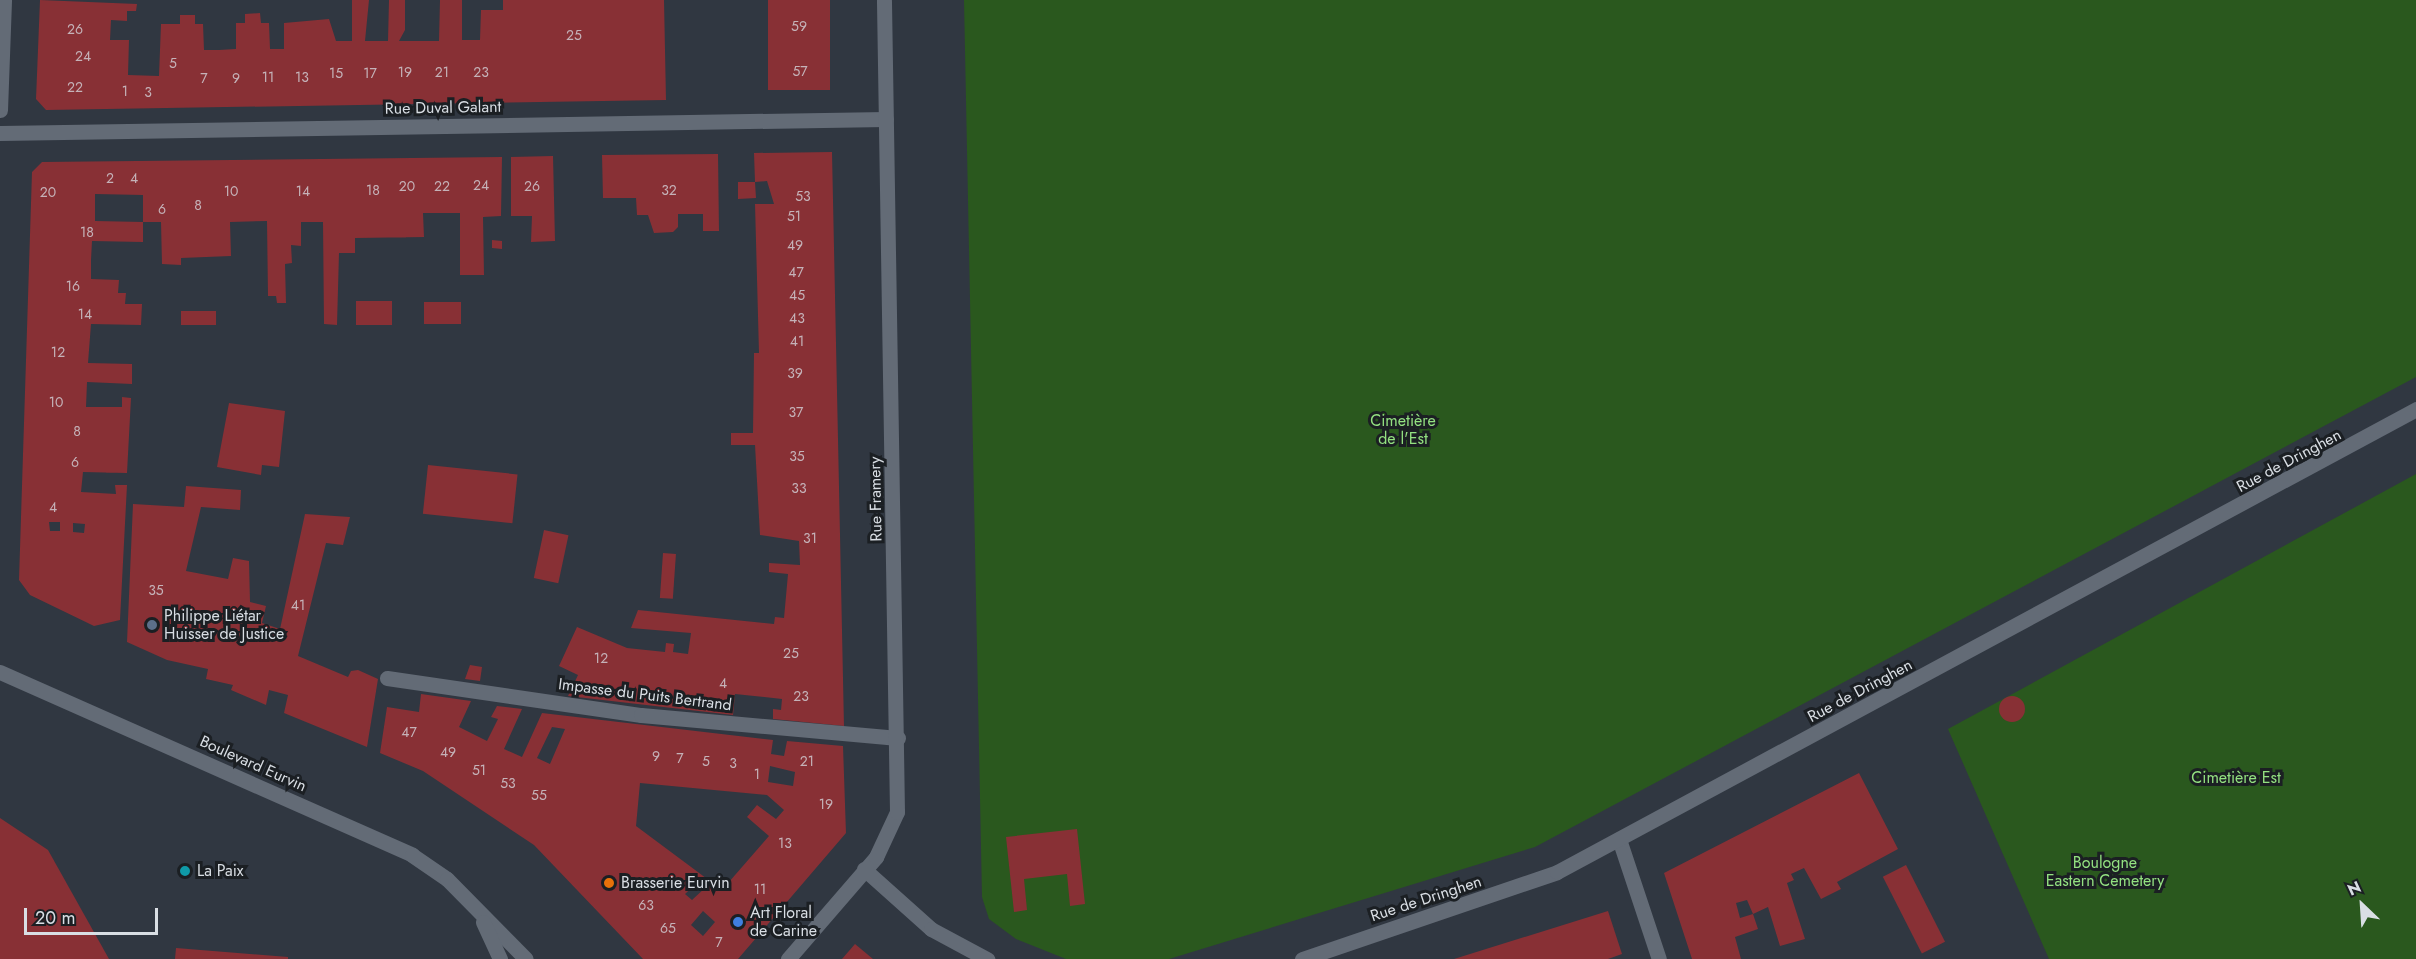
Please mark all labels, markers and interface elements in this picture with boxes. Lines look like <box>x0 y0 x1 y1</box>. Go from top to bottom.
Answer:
house number: 59 <box>791 18 807 34</box>
house number: 26 <box>67 21 83 37</box>
house number: 25 <box>566 27 582 43</box>
house number: 24 <box>75 48 91 64</box>
house number: 5 <box>169 55 177 71</box>
house number: 57 <box>792 63 808 79</box>
house number: 19 <box>398 64 412 80</box>
house number: 21 <box>435 64 449 80</box>
house number: 23 <box>473 64 489 80</box>
house number: 15 <box>329 65 343 81</box>
house number: 17 <box>363 65 377 81</box>
house number: 11 <box>262 69 274 85</box>
house number: 13 <box>295 69 309 85</box>
house number: 7 <box>200 70 208 86</box>
house number: 9 <box>232 70 240 86</box>
house number: 22 <box>67 79 83 95</box>
house number: 1 <box>122 83 128 99</box>
house number: 3 <box>144 84 152 100</box>
street label: Rue Duval Galant <box>385 97 501 119</box>
house number: 2 <box>106 170 114 186</box>
house number: 4 <box>130 170 138 186</box>
house number: 24 <box>473 177 489 193</box>
house number: 20 <box>399 178 415 194</box>
house number: 22 <box>434 178 450 194</box>
house number: 26 <box>524 178 540 194</box>
house number: 18 <box>366 182 380 198</box>
house number: 32 <box>661 182 677 198</box>
house number: 10 <box>224 183 238 199</box>
house number: 14 <box>296 183 310 199</box>
house number: 20 <box>40 184 56 200</box>
house number: 53 <box>795 188 811 204</box>
house number: 8 <box>194 197 202 213</box>
house number: 6 <box>158 201 166 217</box>
house number: 51 <box>787 208 801 224</box>
house number: 18 <box>80 224 94 240</box>
house number: 49 <box>787 237 803 253</box>
house number: 47 <box>788 264 804 280</box>
house number: 16 <box>66 278 80 294</box>
house number: 45 <box>789 287 805 303</box>
house number: 14 <box>78 306 92 322</box>
house number: 43 <box>789 310 805 326</box>
house number: 41 <box>790 333 804 349</box>
house number: 12 <box>51 344 65 360</box>
house number: 39 <box>787 365 803 381</box>
house number: 10 <box>49 394 63 410</box>
house number: 37 <box>789 404 803 420</box>
park label: Cimetière de l'Est <box>1370 411 1436 449</box>
house number: 8 <box>73 423 81 439</box>
street label: Rue de Dringhen <box>2233 425 2345 497</box>
house number: 35 <box>789 448 805 464</box>
house number: 6 <box>71 454 79 470</box>
street label: Rue Framery <box>866 456 886 542</box>
house number: 33 <box>791 480 807 496</box>
house number: 4 <box>49 499 57 515</box>
house number: 31 <box>803 530 817 546</box>
house number: 35 <box>148 582 164 598</box>
house number: 41 <box>291 597 305 613</box>
place label: Philippe Liétar Huisser de Justice <box>164 606 284 644</box>
marker: Philippe Liétar Huisser de Justice <box>145 618 159 632</box>
house number: 25 <box>783 645 799 661</box>
house number: 12 <box>594 650 608 666</box>
street label: Rue de Dringhen <box>1804 655 1916 727</box>
street label: Impasse du Puits Bertrand <box>557 675 733 715</box>
house number: 4 <box>719 675 727 691</box>
house number: 23 <box>793 688 809 704</box>
house number: 47 <box>401 724 417 740</box>
street label: Boulevard Eurvin <box>197 732 309 796</box>
house number: 49 <box>440 744 456 760</box>
house number: 9 <box>652 748 660 764</box>
house number: 7 <box>676 750 684 766</box>
house number: 5 <box>702 753 710 769</box>
house number: 21 <box>800 753 814 769</box>
house number: 3 <box>729 755 737 771</box>
house number: 51 <box>472 762 486 778</box>
house number: 1 <box>754 766 760 782</box>
park label: Cimetière Est <box>2191 768 2281 788</box>
house number: 53 <box>500 775 516 791</box>
house number: 55 <box>531 787 547 803</box>
house number: 19 <box>819 796 833 812</box>
house number: 13 <box>778 835 792 851</box>
park label: Boulogne Eastern Cemetery <box>2046 853 2164 891</box>
place label: La Paix <box>197 861 244 881</box>
marker: La Paix <box>178 864 192 878</box>
street label: Rue de Dringhen <box>1368 872 1484 926</box>
place label: Brasserie Eurvin <box>621 873 730 893</box>
north arrow <box>2332 875 2392 935</box>
text: N <box>2344 875 2365 901</box>
marker: Brasserie Eurvin <box>602 876 616 890</box>
house number: 11 <box>754 881 766 897</box>
scale bar <box>27 896 160 934</box>
house number: 63 <box>638 897 654 913</box>
place label: Art Floral de Carine <box>750 903 817 941</box>
text: 20 m <box>35 905 75 931</box>
marker: Art Floral de Carine <box>731 915 745 929</box>
house number: 65 <box>660 920 676 936</box>
house number: 7 <box>715 934 723 950</box>

